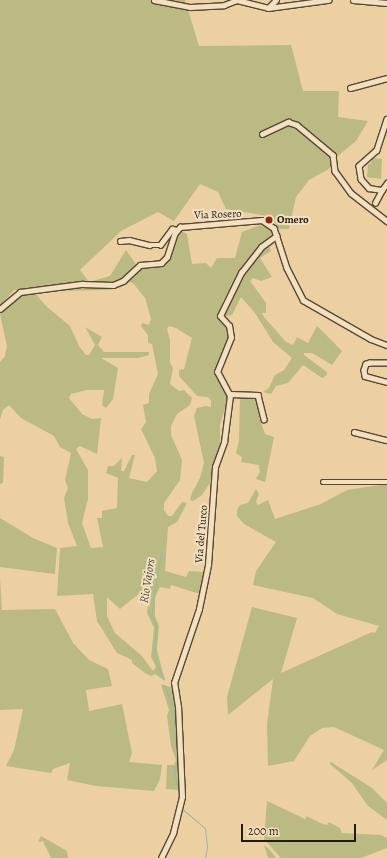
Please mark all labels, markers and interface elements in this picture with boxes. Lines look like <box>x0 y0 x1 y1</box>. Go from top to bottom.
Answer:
street label: Via Rosero <box>194 208 242 222</box>
place label: Omero <box>277 213 309 227</box>
marker: Omero <box>264 215 274 225</box>
street label: Via del Turco <box>193 504 211 564</box>
water label: Rio Vajors <box>137 558 159 604</box>
scale bar <box>243 816 358 842</box>
text: 200 m <box>248 823 279 839</box>

